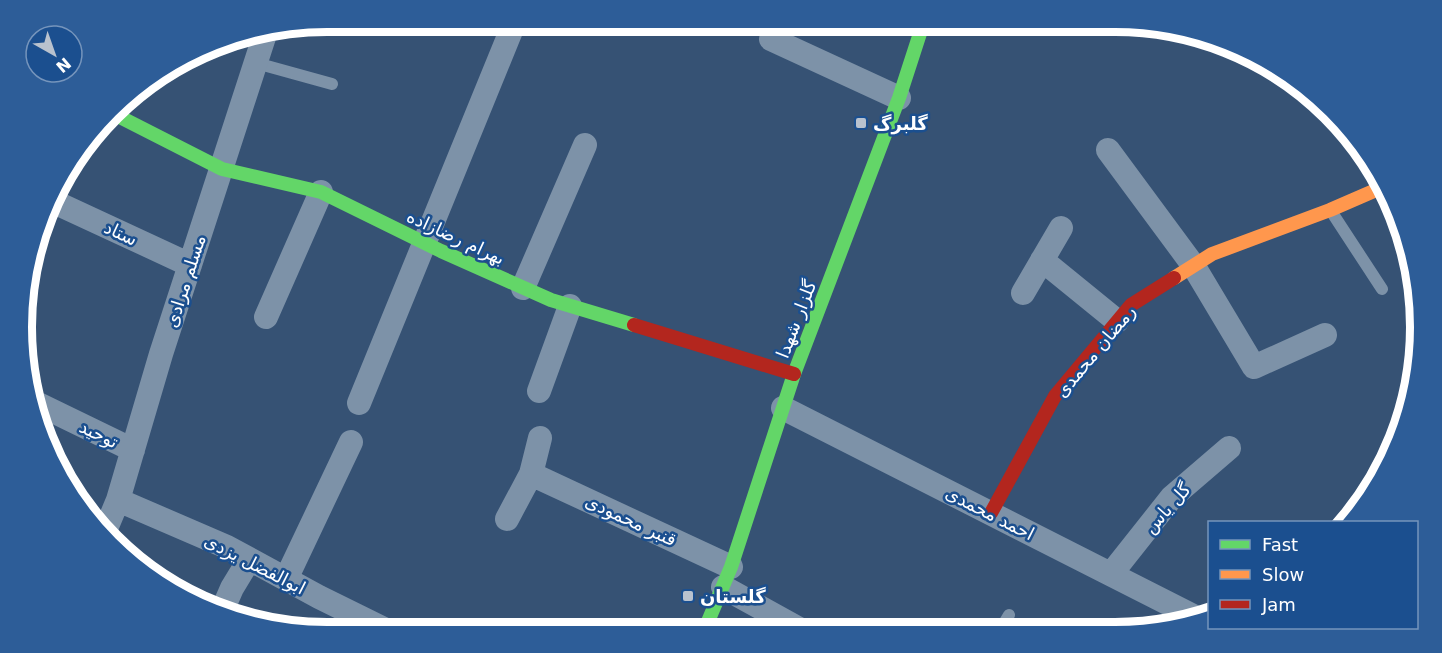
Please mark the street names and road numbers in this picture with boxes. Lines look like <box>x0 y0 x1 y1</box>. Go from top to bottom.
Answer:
street label: بهرام رضازاده <box>403 205 508 270</box>
street label: ستاد <box>101 216 141 250</box>
street label: مسلم مرادی <box>160 232 211 330</box>
street label: گلزار شهدا <box>772 277 822 361</box>
street label: رمضان محمدی <box>1050 301 1140 401</box>
street label: توحید <box>76 416 122 453</box>
street label: گل یاس <box>1139 478 1195 537</box>
street label: احمد محمدی <box>942 482 1038 544</box>
street label: قنبر محمودی <box>582 490 680 551</box>
street label: ابوالفضل یزدی <box>200 529 309 599</box>

